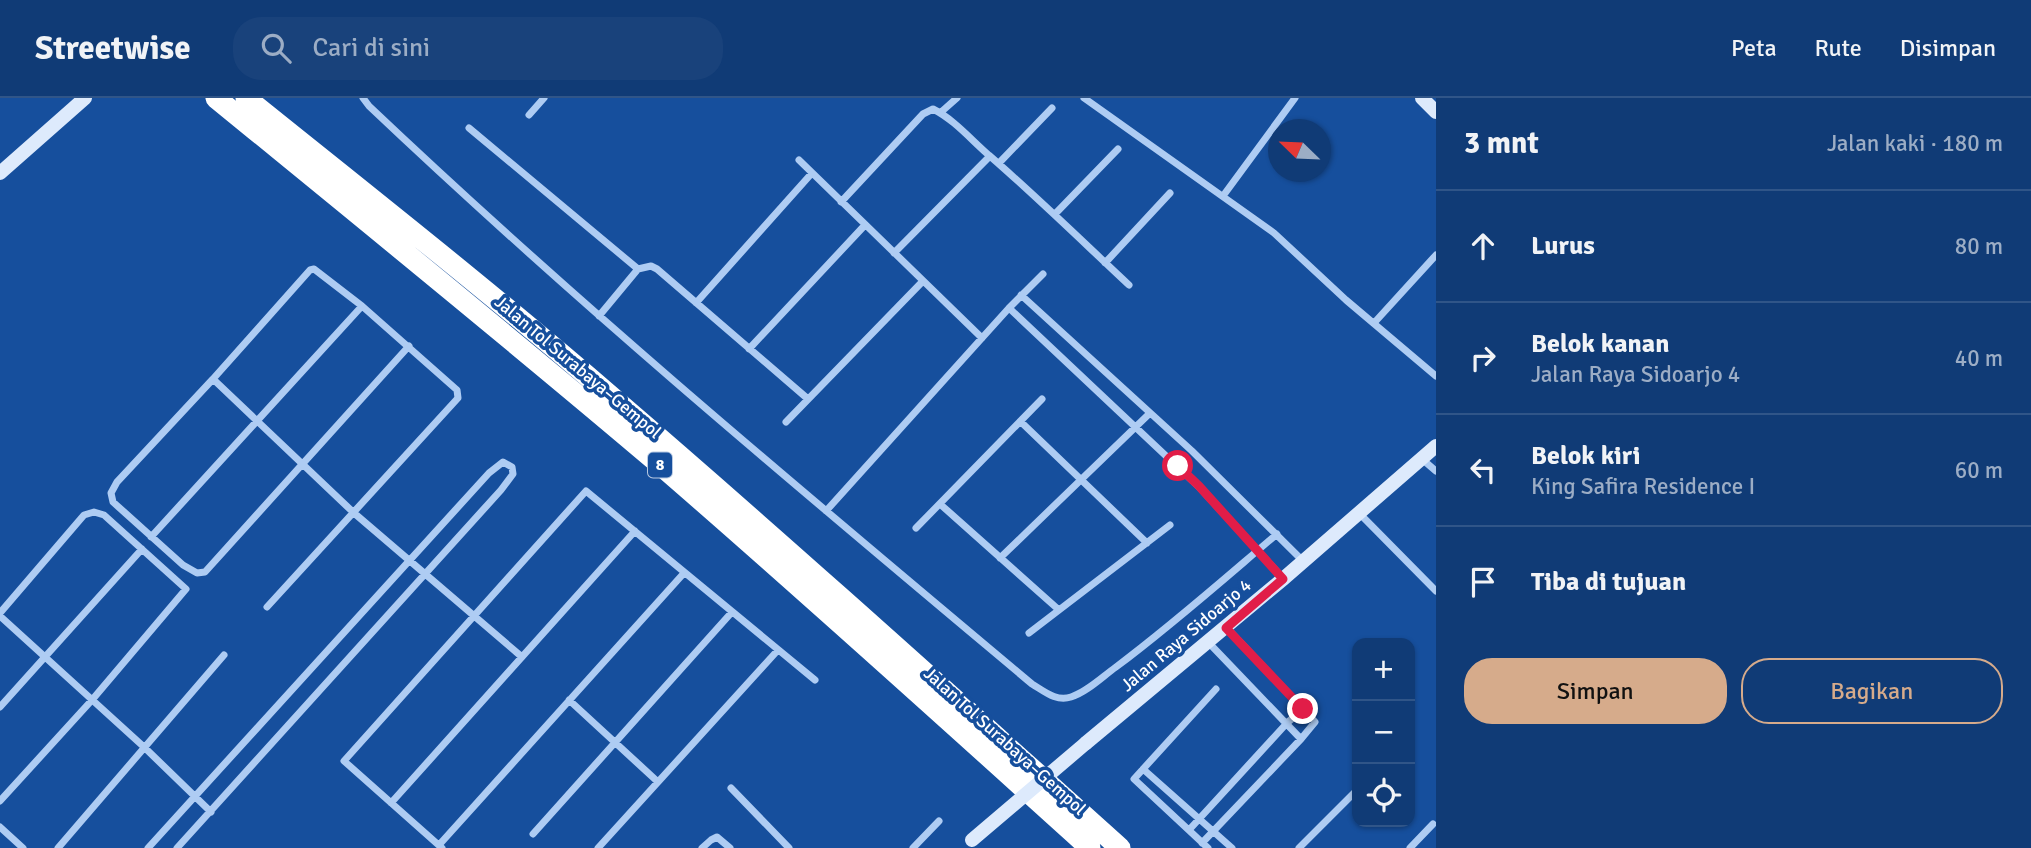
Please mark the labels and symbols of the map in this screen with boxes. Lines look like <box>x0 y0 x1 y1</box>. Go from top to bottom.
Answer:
north arrow <box>1268 119 1331 182</box>
street label: Jalan Tol Surabaya–Gempol <box>490 291 666 443</box>
route start <box>1162 450 1193 481</box>
road number: 8 <box>648 452 672 478</box>
street label: Jalan Raya Sidoarjo 4 <box>1116 574 1256 696</box>
street label: Jalan Tol Surabaya–Gempol <box>919 662 1091 820</box>
route end <box>1287 693 1318 724</box>

